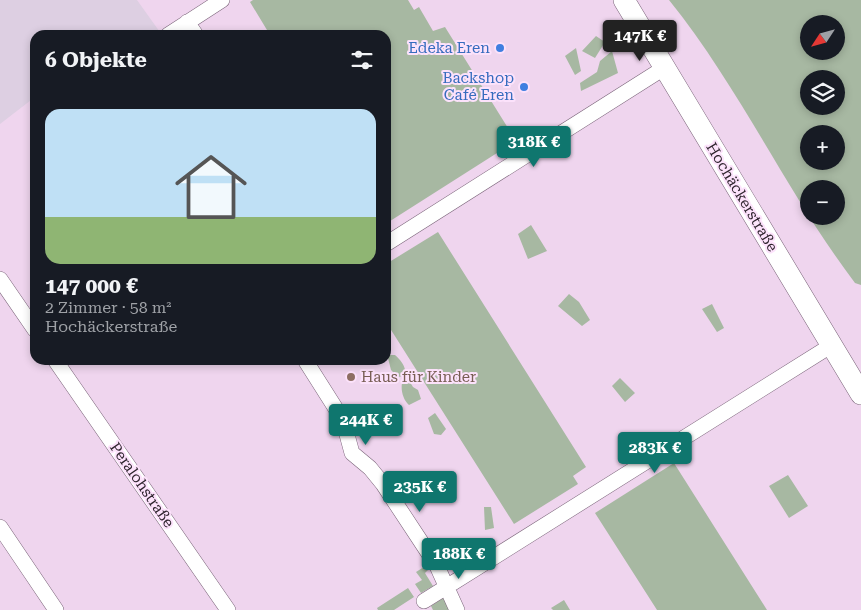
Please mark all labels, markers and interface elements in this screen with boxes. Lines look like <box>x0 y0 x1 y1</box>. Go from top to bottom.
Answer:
north arrow <box>800 15 845 60</box>
map controls <box>800 15 845 225</box>
pin: 147K € <box>599 20 681 62</box>
text: 147K € <box>614 26 666 45</box>
place label: Edeka Eren <box>408 39 490 57</box>
marker: Edeka Eren <box>494 42 506 54</box>
icon: filters <box>348 46 376 74</box>
text: 6 Objekte <box>45 48 147 72</box>
place label: Backshop Café Eren <box>442 69 514 104</box>
button: layers <box>800 70 845 115</box>
marker: Backshop Café Eren <box>518 81 530 93</box>
button: + <box>800 125 845 170</box>
pin: 318K € <box>493 126 575 168</box>
text: 318K € <box>508 132 560 151</box>
street label: Hochäckerstraße <box>702 139 782 255</box>
icon: home <box>166 142 256 232</box>
button: − <box>800 180 845 225</box>
text: 147 000 € <box>45 274 138 298</box>
text: 2 Zimmer · 58 m² <box>45 298 172 317</box>
text: Hochäckerstraße <box>45 317 177 336</box>
place label: Haus für Kinder <box>361 368 476 386</box>
marker: Haus für Kinder <box>345 371 357 383</box>
pin: 244K € <box>325 404 407 446</box>
text: 244K € <box>340 410 392 429</box>
pin: 283K € <box>614 432 696 474</box>
text: 283K € <box>629 438 681 457</box>
street label: Peralohstraße <box>106 439 178 531</box>
pin: 235K € <box>379 470 461 513</box>
text: 235K € <box>394 477 446 496</box>
pin: 188K € <box>418 538 500 580</box>
text: 188K € <box>433 544 485 563</box>

